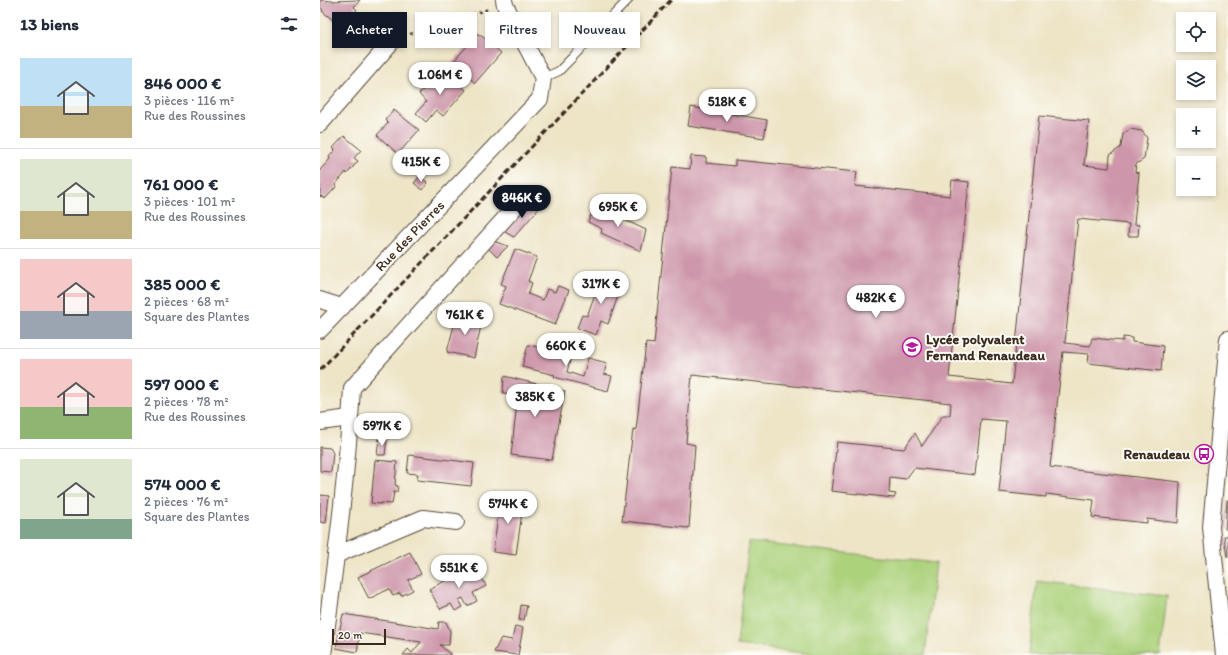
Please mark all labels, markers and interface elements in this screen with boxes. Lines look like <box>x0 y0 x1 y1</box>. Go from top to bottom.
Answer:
chip: Acheter <box>332 12 407 48</box>
chip: Louer <box>415 12 477 48</box>
chip: Filtres <box>485 12 551 48</box>
chip: Nouveau <box>559 12 640 48</box>
map controls <box>1176 12 1216 196</box>
button: locate <box>1176 12 1216 52</box>
icon: filters <box>278 13 300 35</box>
text: 13 biens <box>20 14 79 34</box>
button: layers <box>1176 60 1216 100</box>
pin: 1.06M € <box>403 62 477 96</box>
text: 1.06M € <box>418 67 462 82</box>
text: 846 000 € <box>144 73 221 93</box>
icon: home <box>52 74 100 122</box>
pin: 518K € <box>694 89 760 123</box>
text: 3 pièces · 116 m² <box>144 93 234 108</box>
text: 518K € <box>708 94 746 109</box>
text: Rue des Roussines <box>144 108 246 123</box>
button: + <box>1176 108 1216 148</box>
pin: 415K € <box>388 149 454 183</box>
text: 415K € <box>401 154 441 169</box>
button: − <box>1176 156 1216 196</box>
text: 761 000 € <box>144 174 218 194</box>
icon: home <box>52 175 100 223</box>
pin: 846K € <box>489 185 555 219</box>
text: 846K € <box>502 190 542 205</box>
text: 3 pièces · 101 m² <box>144 194 235 209</box>
pin: 695K € <box>585 194 651 228</box>
street label: Rue des Pierres <box>372 197 448 275</box>
text: 695K € <box>598 199 638 214</box>
text: Rue des Roussines <box>144 209 246 224</box>
pin: 317K € <box>568 271 634 305</box>
text: 385 000 € <box>144 274 220 294</box>
icon: home <box>52 275 100 323</box>
text: 317K € <box>582 276 620 291</box>
pin: 482K € <box>843 285 909 319</box>
text: 482K € <box>856 290 896 305</box>
text: 2 pièces · 68 m² <box>144 294 229 309</box>
pin: 761K € <box>432 302 498 336</box>
text: 761K € <box>446 307 484 322</box>
text: Square des Plantes <box>144 309 249 324</box>
place label: Lycée polyvalent Fernand Renaudeau <box>926 331 1045 364</box>
pin: 660K € <box>533 333 599 367</box>
school or university icon: Lycée polyvalent Fernand Renaudeau <box>901 336 923 358</box>
text: 660K € <box>546 338 586 353</box>
text: 597 000 € <box>144 374 219 394</box>
icon: home <box>52 375 100 423</box>
pin: 385K € <box>502 384 568 418</box>
text: 385K € <box>515 389 555 404</box>
text: 2 pièces · 78 m² <box>144 394 229 409</box>
text: Rue des Roussines <box>144 409 246 424</box>
pin: 597K € <box>349 413 415 447</box>
text: 597K € <box>363 418 401 433</box>
bus stop icon: Renaudeau <box>1193 443 1215 465</box>
place label: Renaudeau <box>1124 446 1190 463</box>
text: 574 000 € <box>144 474 220 494</box>
icon: home <box>52 475 100 523</box>
pin: 574K € <box>475 491 541 525</box>
text: 2 pièces · 76 m² <box>144 494 228 509</box>
text: 574K € <box>488 496 528 511</box>
text: Square des Plantes <box>144 509 249 524</box>
pin: 551K € <box>426 555 492 589</box>
text: 551K € <box>440 560 478 575</box>
scale bar <box>332 627 386 646</box>
text: 20 m <box>338 629 362 642</box>

